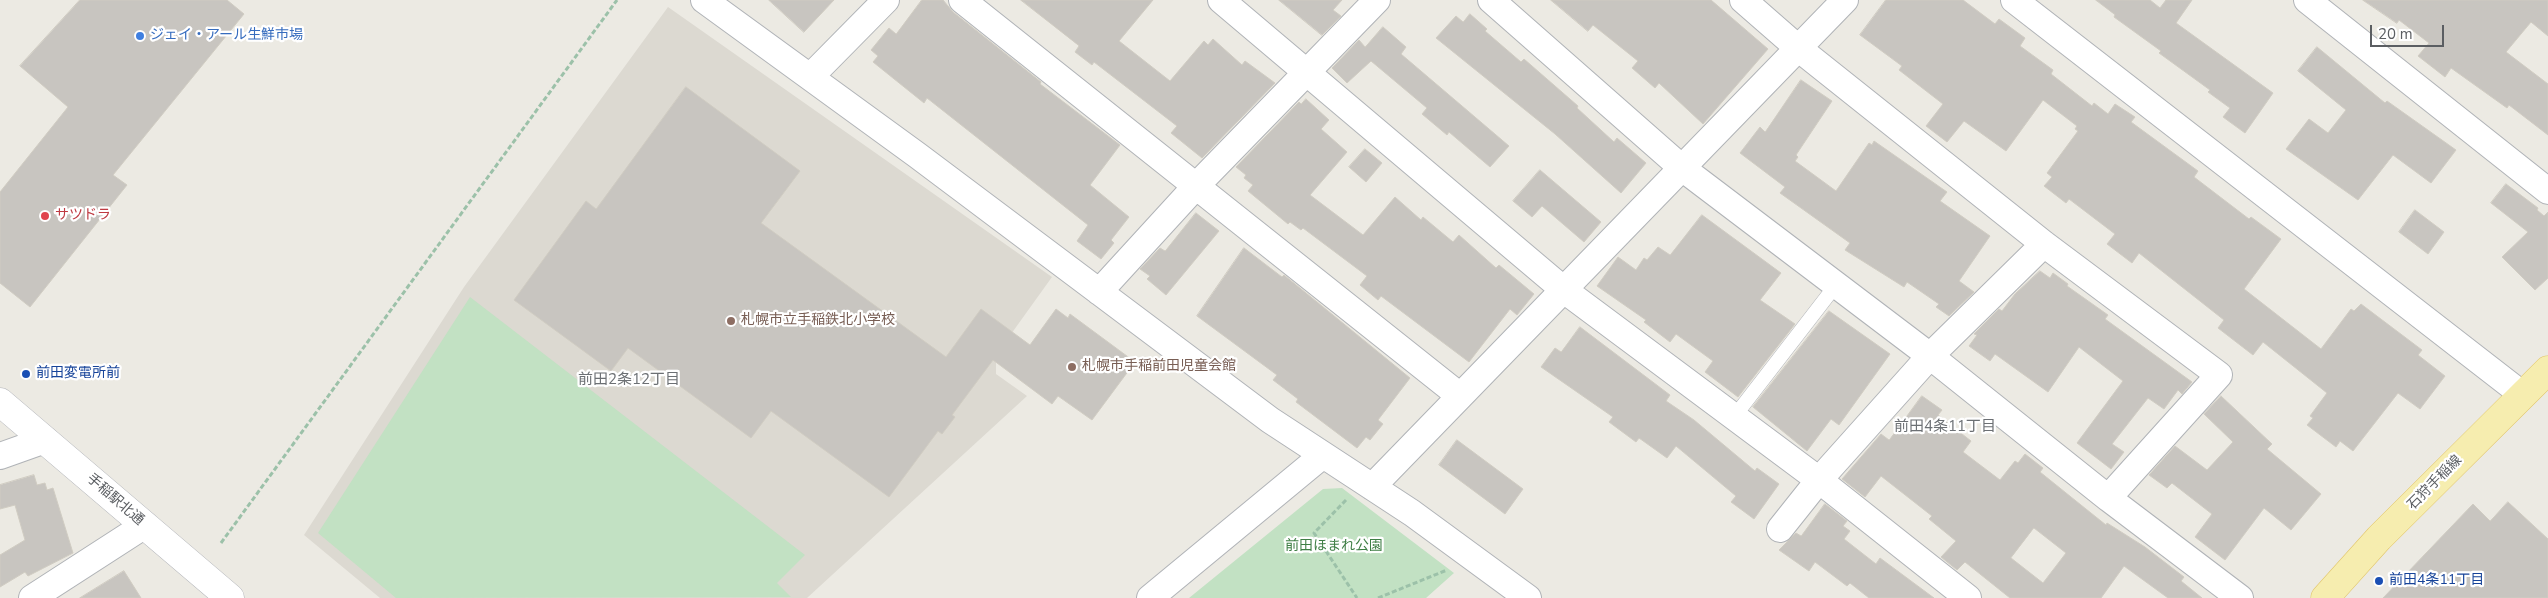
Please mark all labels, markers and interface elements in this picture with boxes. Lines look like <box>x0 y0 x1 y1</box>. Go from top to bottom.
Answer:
scale bar <box>2373 15 2447 47</box>
text: 20 m <box>2378 24 2413 44</box>
place label: ジェイ・アール生鮮市場 <box>150 28 303 44</box>
marker: ジェイ・アール生鮮市場 <box>134 30 146 42</box>
place label: サツドラ <box>55 208 111 224</box>
marker: サツドラ <box>39 210 51 222</box>
place label: 札幌市立手稲鉄北小学校 <box>741 313 895 329</box>
marker: 札幌市立手稲鉄北小学校 <box>725 315 737 327</box>
place label: 札幌市手稲前田児童会館 <box>1082 359 1236 375</box>
marker: 札幌市手稲前田児童会館 <box>1066 361 1078 373</box>
place label: 前田変電所前 <box>36 366 120 382</box>
marker: 前田変電所前 <box>20 368 32 380</box>
district label: 前田2条12丁目 <box>578 371 680 389</box>
district label: 前田4条11丁目 <box>1894 418 1996 436</box>
street label: 石狩手稲線 <box>2404 452 2466 514</box>
street label: 手稲駅北通 <box>83 471 147 529</box>
park label: 前田ほまれ公園 <box>1285 539 1383 555</box>
place label: 前田4条11丁目 <box>2389 573 2484 589</box>
marker: 前田4条11丁目 <box>2373 575 2385 587</box>

